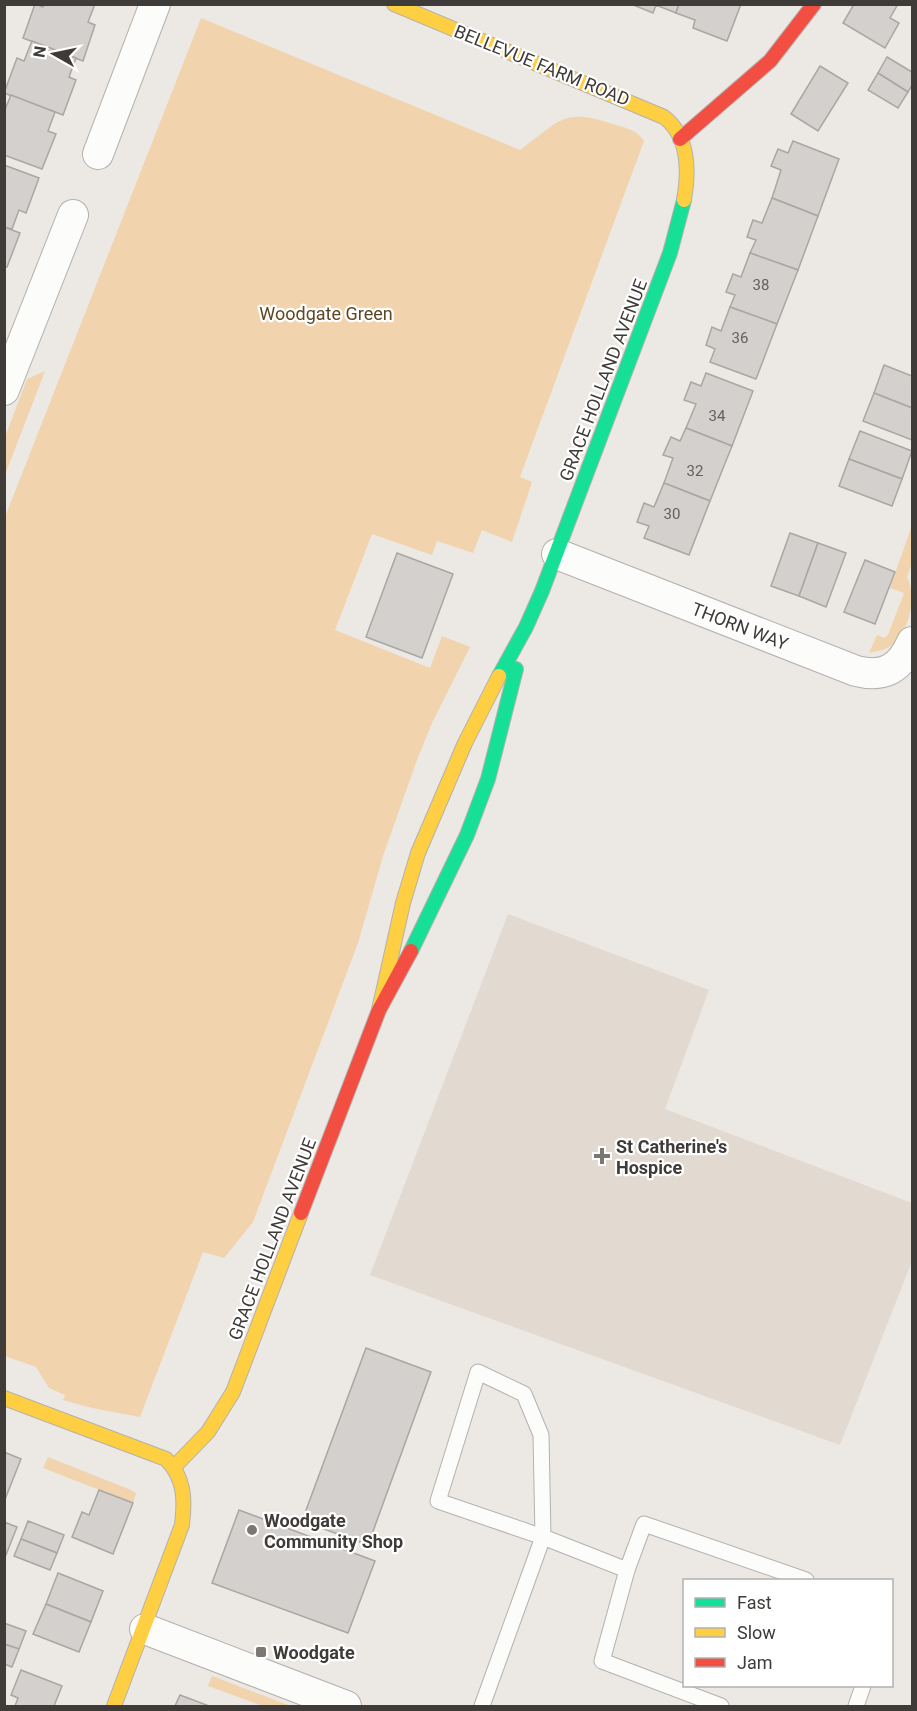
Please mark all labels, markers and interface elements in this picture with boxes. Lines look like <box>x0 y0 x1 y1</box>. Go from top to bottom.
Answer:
street label: BELLEVUE FARM ROAD <box>451 20 633 110</box>
north arrow <box>24 24 84 84</box>
text: N <box>29 45 50 59</box>
street label: GRACE HOLLAND AVENUE <box>555 276 651 484</box>
house number: 38 <box>753 276 769 294</box>
park label: Woodgate Green <box>259 303 393 324</box>
house number: 36 <box>732 329 748 347</box>
house number: 34 <box>709 407 726 425</box>
house number: 32 <box>687 462 703 480</box>
house number: 30 <box>664 505 680 523</box>
street label: THORN WAY <box>689 598 791 654</box>
street label: GRACE HOLLAND AVENUE <box>224 1135 320 1343</box>
place label: St Catherine's Hospice <box>616 1136 727 1178</box>
marker: St Catherine's Hospice <box>593 1147 611 1165</box>
place label: Woodgate Community Shop <box>264 1510 403 1552</box>
marker: Woodgate Community Shop <box>245 1523 259 1537</box>
legend <box>683 1579 893 1687</box>
text: Fast <box>737 1592 772 1613</box>
text: Slow <box>737 1622 776 1643</box>
place label: Woodgate <box>273 1642 355 1663</box>
marker: Woodgate <box>254 1645 268 1659</box>
text: Jam <box>737 1652 773 1673</box>

